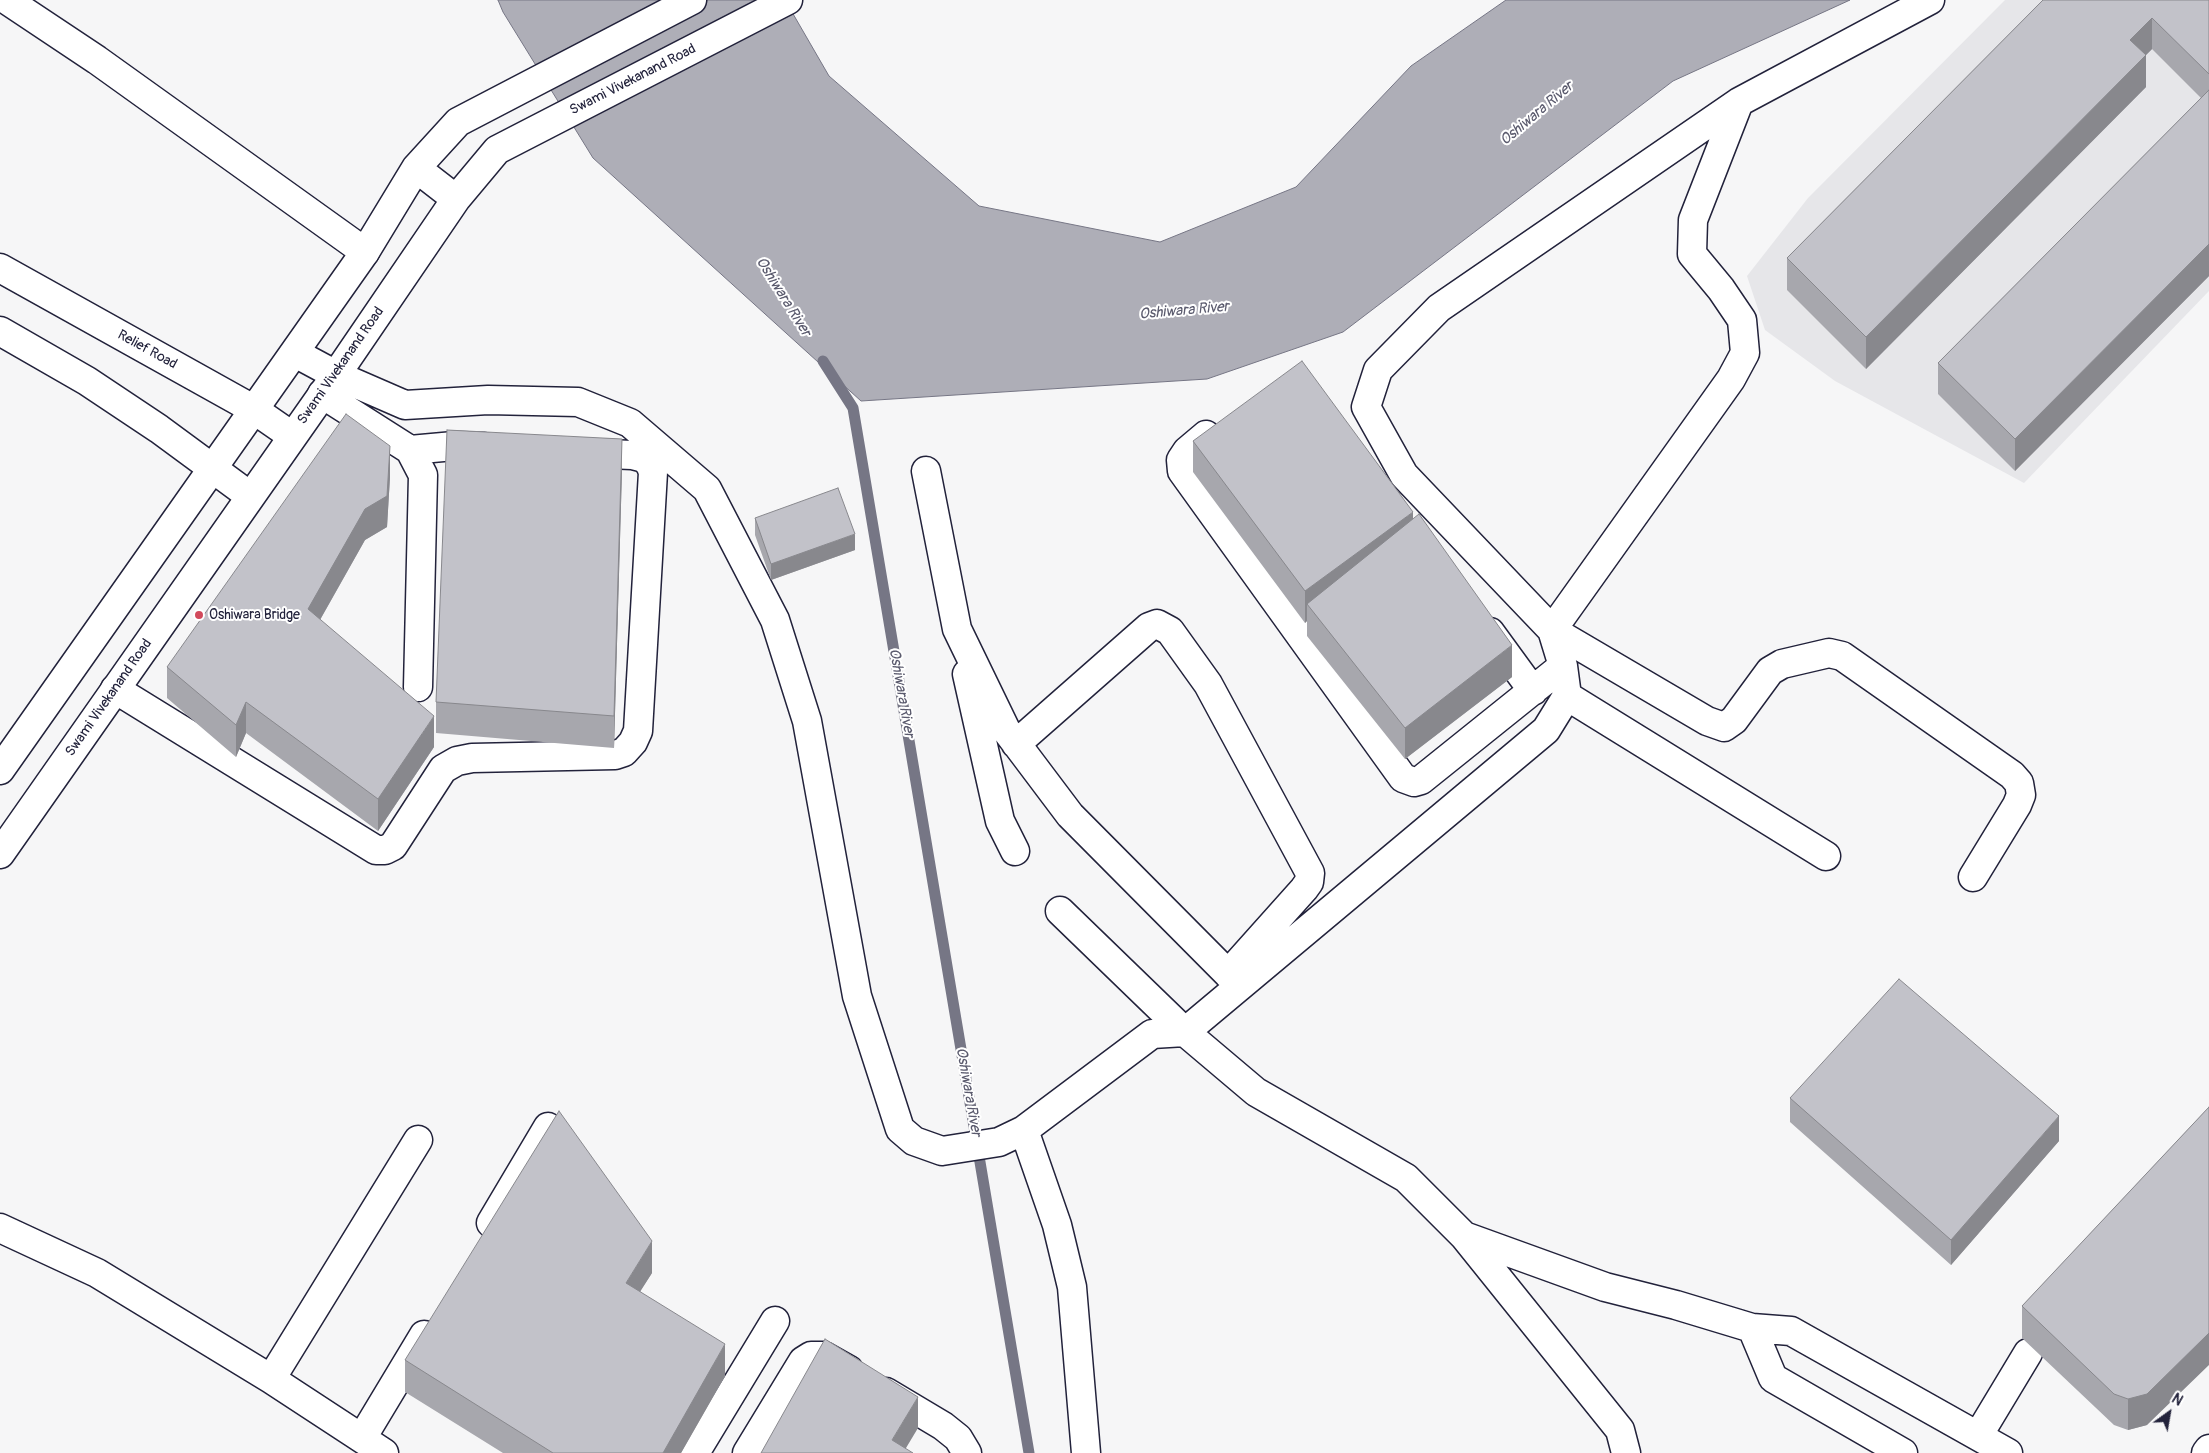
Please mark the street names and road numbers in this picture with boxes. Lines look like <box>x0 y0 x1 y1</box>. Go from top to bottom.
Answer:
street label: Swami Vivekanand Road <box>567 41 699 119</box>
street label: Swami Vivekanand Road <box>294 304 388 428</box>
street label: Relief Road <box>114 327 180 373</box>
street label: Swami Vivekanand Road <box>62 636 156 760</box>

